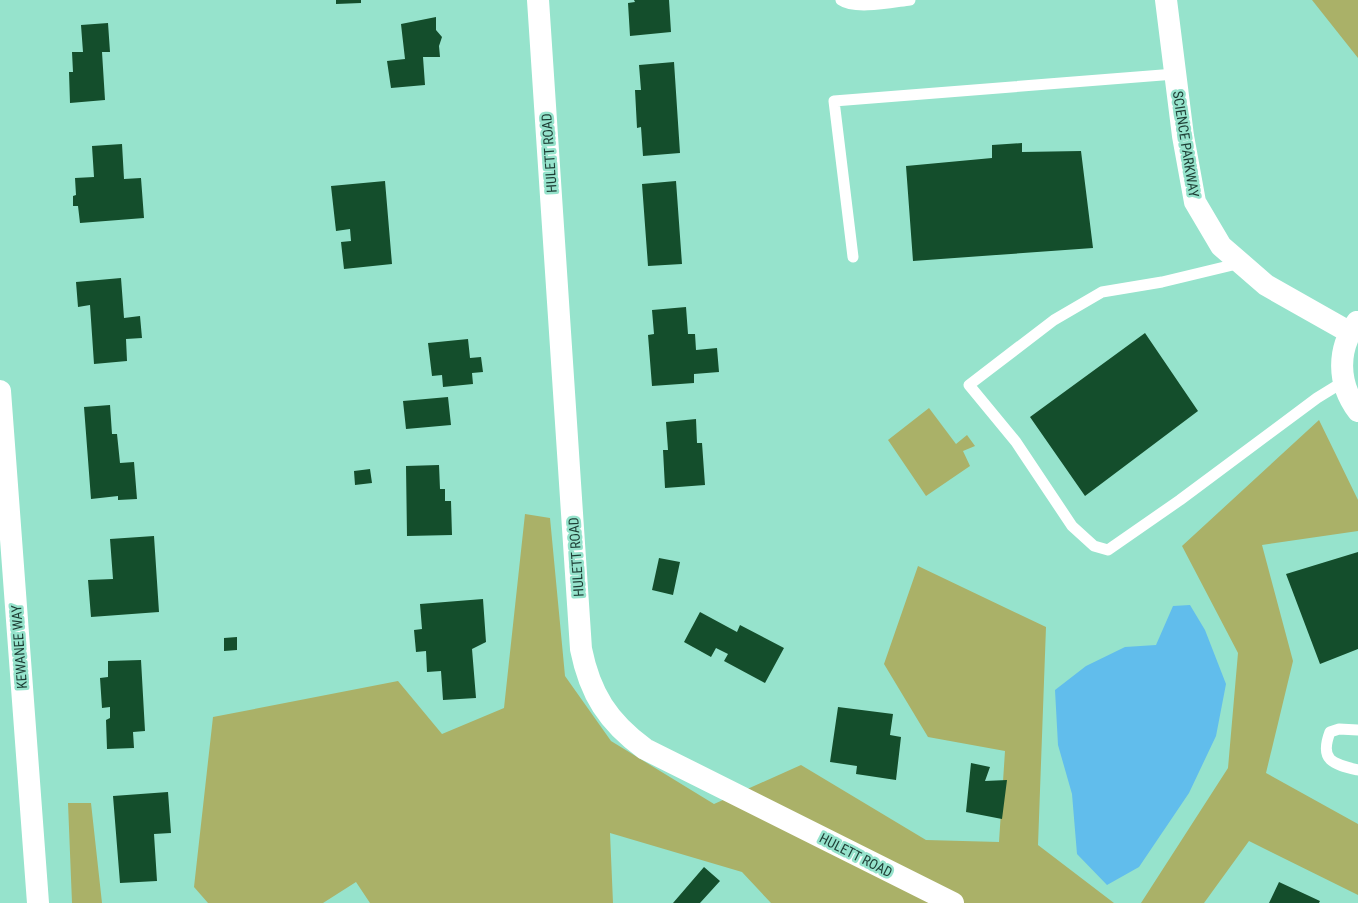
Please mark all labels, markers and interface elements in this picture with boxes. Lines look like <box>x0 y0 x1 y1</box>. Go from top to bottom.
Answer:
street label: SCIENCE PARKWAY <box>1170 90 1202 199</box>
street label: HULETT ROAD <box>538 113 560 193</box>
street label: HULETT ROAD <box>565 517 587 597</box>
street label: KEWANEE WAY <box>8 604 30 689</box>
street label: HULETT ROAD <box>817 830 895 880</box>

